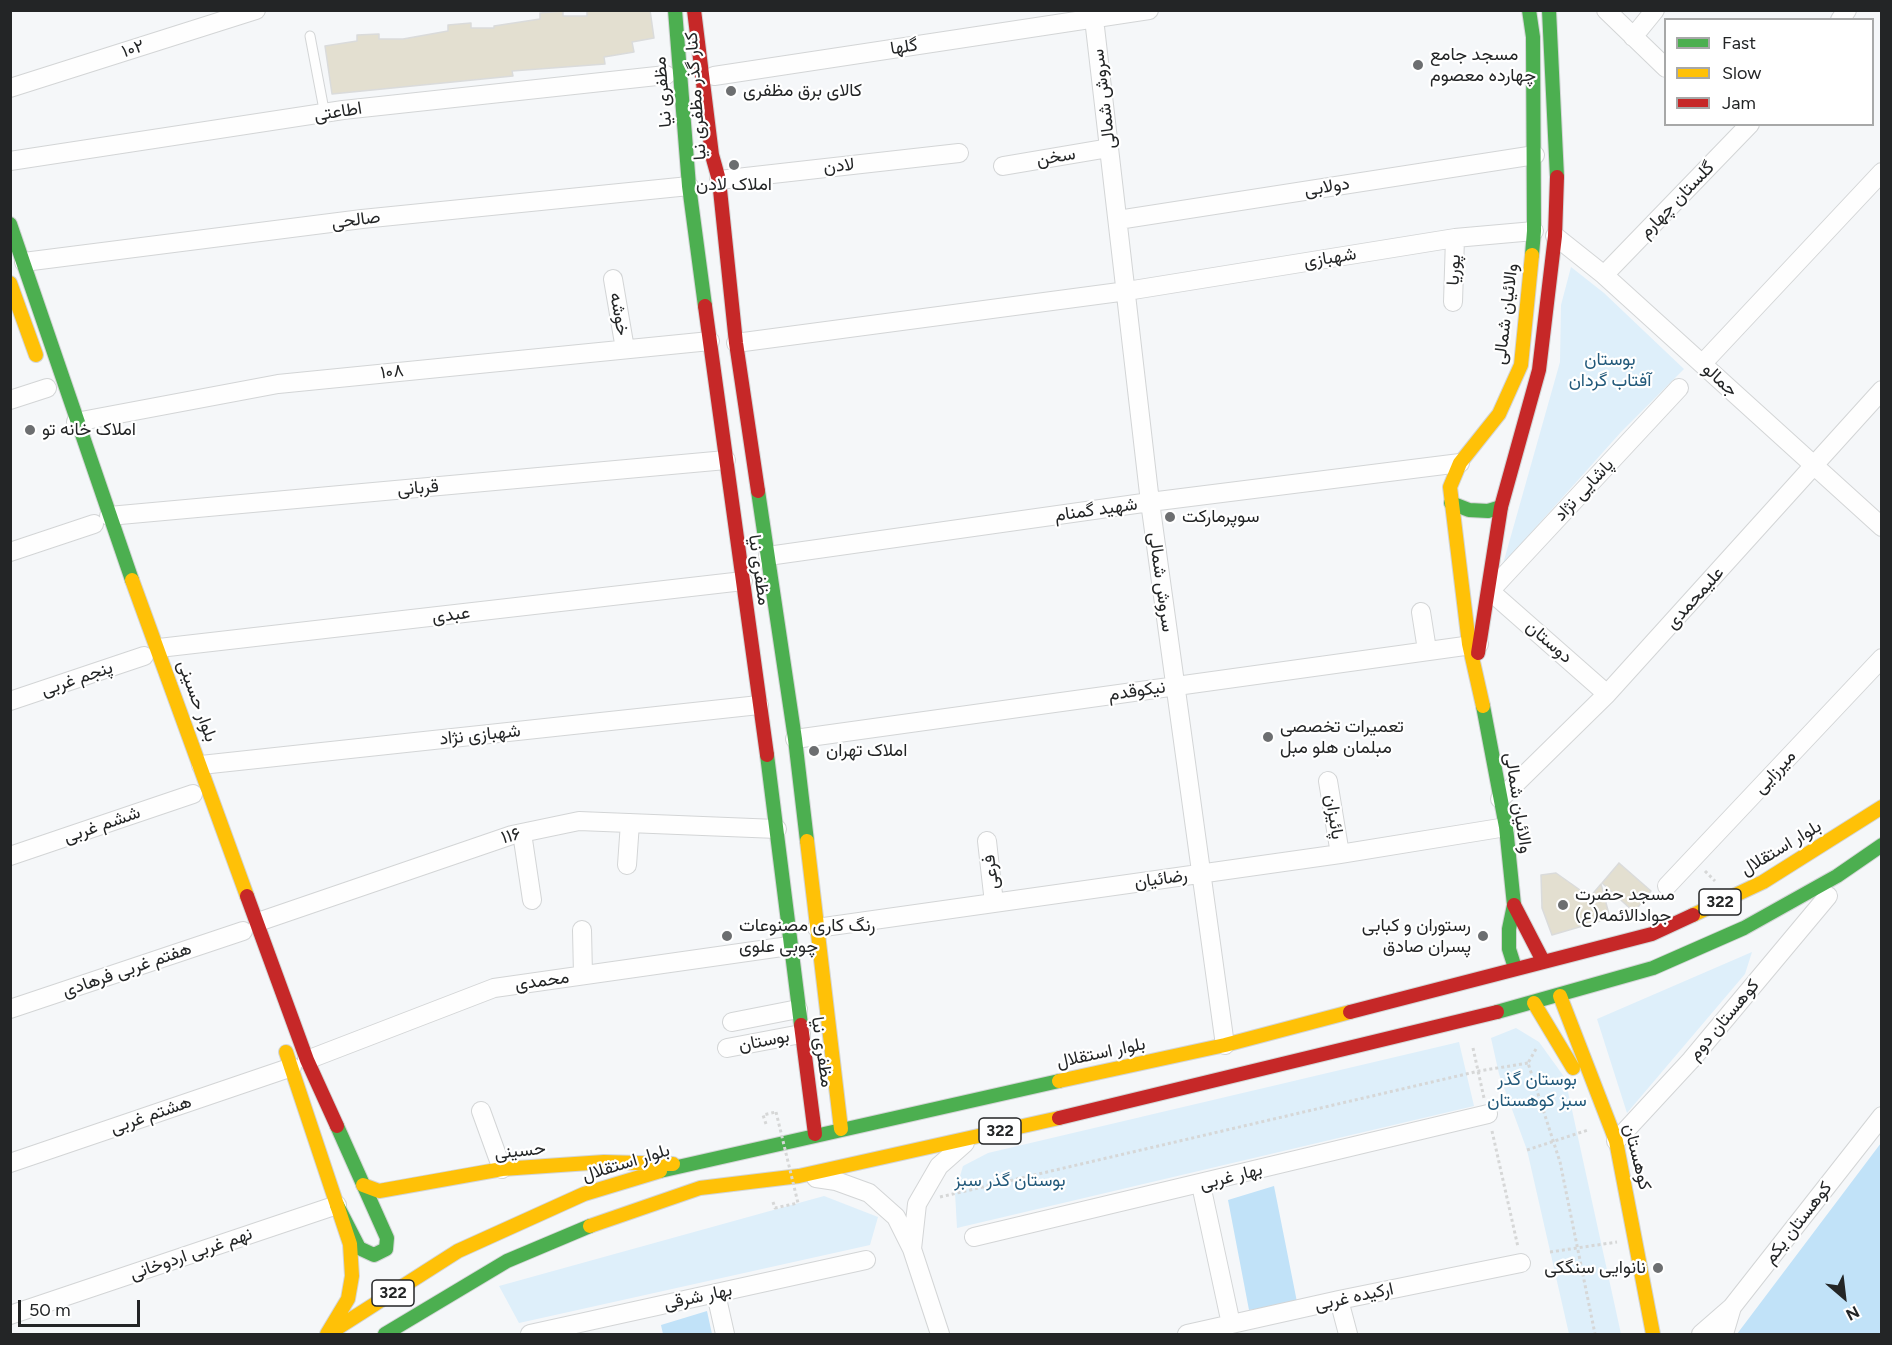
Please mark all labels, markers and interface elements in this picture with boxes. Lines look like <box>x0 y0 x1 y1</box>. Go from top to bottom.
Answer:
legend <box>1664 18 1874 126</box>
street label: کنار گذر مظفری نیا <box>681 31 711 161</box>
text: Fast <box>1722 32 1756 54</box>
street label: گلها <box>889 34 919 60</box>
street label: ۱۰۲ <box>119 35 147 63</box>
place label: مسجد جامع چهارده معصوم <box>1430 44 1536 86</box>
street label: سروش شمالی <box>1087 48 1121 150</box>
street label: مظفری نیا <box>649 56 677 128</box>
marker: مسجد جامع چهارده معصوم <box>1411 58 1425 72</box>
text: Slow <box>1722 62 1761 84</box>
place label: کالای برق مظفری <box>743 80 862 102</box>
marker: کالای برق مظفری <box>724 84 738 98</box>
text: Jam <box>1722 92 1756 114</box>
street label: اطاعتی <box>313 98 363 126</box>
street label: سخن <box>1035 143 1077 171</box>
street label: لادن <box>822 154 856 178</box>
street label: گلستان چهارم <box>1635 157 1719 243</box>
marker: املاک لادن <box>727 158 741 172</box>
street label: دولابی <box>1303 173 1351 201</box>
place label: املاک لادن <box>696 174 772 196</box>
street label: صالحی <box>330 206 382 234</box>
street label: شهبازی <box>1302 243 1358 273</box>
street label: پوریا <box>1442 254 1466 286</box>
street label: والائیان شمالی <box>1489 262 1523 366</box>
street label: خوشه <box>605 291 633 337</box>
park label: بوستان آفتاب گردان <box>1569 349 1651 392</box>
street label: جمالو <box>1698 358 1742 402</box>
street label: ۱۰۸ <box>379 360 405 384</box>
place label: املاک خانه تو <box>42 419 136 441</box>
marker: املاک خانه تو <box>23 423 37 437</box>
street label: پاشایی نژاد <box>1550 454 1618 526</box>
street label: قربانی <box>396 475 440 501</box>
street label: شهید گمنام <box>1053 493 1139 527</box>
place label: سوپرمارکت <box>1182 506 1259 528</box>
marker: سوپرمارکت <box>1163 510 1177 524</box>
street label: سروش شمالی <box>1143 531 1179 633</box>
street label: مظفری نیا <box>743 533 775 607</box>
street label: علیمحمدی <box>1661 562 1729 634</box>
street label: عبدی <box>431 602 471 628</box>
street label: دوستان <box>1521 616 1577 668</box>
street label: پنجم غربی <box>38 657 116 701</box>
street label: بلوار حسینی <box>172 657 222 745</box>
street label: نیکوقدم <box>1107 676 1167 706</box>
place label: تعمیرات تخصصی مبلمان هلو مبل <box>1280 716 1404 758</box>
street label: شهبازی نژاد <box>438 720 522 750</box>
marker: تعمیرات تخصصی مبلمان هلو مبل <box>1261 730 1275 744</box>
place label: املاک تهران <box>826 740 907 762</box>
marker: املاک تهران <box>807 744 821 758</box>
street label: میرزایی <box>1749 746 1801 798</box>
street label: والائیان شمالی <box>1499 751 1537 855</box>
street label: پائیزان <box>1320 793 1348 841</box>
street label: ششم غربی <box>61 802 143 848</box>
street label: بلوار استقلال <box>1737 815 1825 881</box>
street label: ۱۱۶ <box>499 823 523 849</box>
street label: فرعی <box>978 853 1004 891</box>
street label: رضائیان <box>1133 865 1189 893</box>
place label: مسجد حضرت جوادالائمه(ع) <box>1575 884 1675 926</box>
road number: 322 <box>1699 889 1741 915</box>
marker: مسجد حضرت جوادالائمه(ع) <box>1556 898 1570 912</box>
place label: رنگ کاری مصنوعات چوبی علوی <box>739 915 875 958</box>
place label: رستوران و کبابی پسران صادق <box>1362 915 1471 958</box>
marker: رنگ کاری مصنوعات چوبی علوی <box>720 929 734 943</box>
marker: رستوران و کبابی پسران صادق <box>1476 929 1490 943</box>
street label: هفتم غربی فرهادی <box>60 938 194 1002</box>
street label: محمدی <box>514 967 570 995</box>
street label: کوهستان دوم <box>1684 975 1764 1065</box>
street label: مظفری نیا <box>806 1015 838 1089</box>
street label: بوستان <box>737 1026 791 1056</box>
street label: بلوار استقلال <box>1055 1033 1147 1073</box>
park label: بوستان گذر سبز کوهستان <box>1487 1069 1587 1112</box>
street label: هشتم غربی <box>108 1091 194 1139</box>
road number: 322 <box>979 1118 1021 1144</box>
street label: کوهستان <box>1618 1122 1656 1192</box>
street label: حسینی <box>493 1138 547 1164</box>
street label: بلوار استقلال <box>580 1139 672 1187</box>
street label: بهار غربی <box>1197 1159 1265 1195</box>
park label: بوستان گذر سبز <box>954 1170 1066 1192</box>
street label: کوهستان یکم <box>1759 1178 1837 1268</box>
street label: نهم غربی اردوخانی <box>127 1223 255 1285</box>
place label: نانوایی سنگکی <box>1544 1257 1646 1279</box>
marker: نانوایی سنگکی <box>1651 1261 1665 1275</box>
north arrow <box>1814 1267 1874 1327</box>
street label: ارکیده غربی <box>1313 1278 1395 1316</box>
street label: بهار شرقی <box>662 1279 734 1315</box>
road number: 322 <box>372 1280 414 1306</box>
scale bar <box>21 1288 142 1326</box>
text: 50 m <box>29 1299 71 1321</box>
text: N <box>1843 1302 1863 1325</box>

